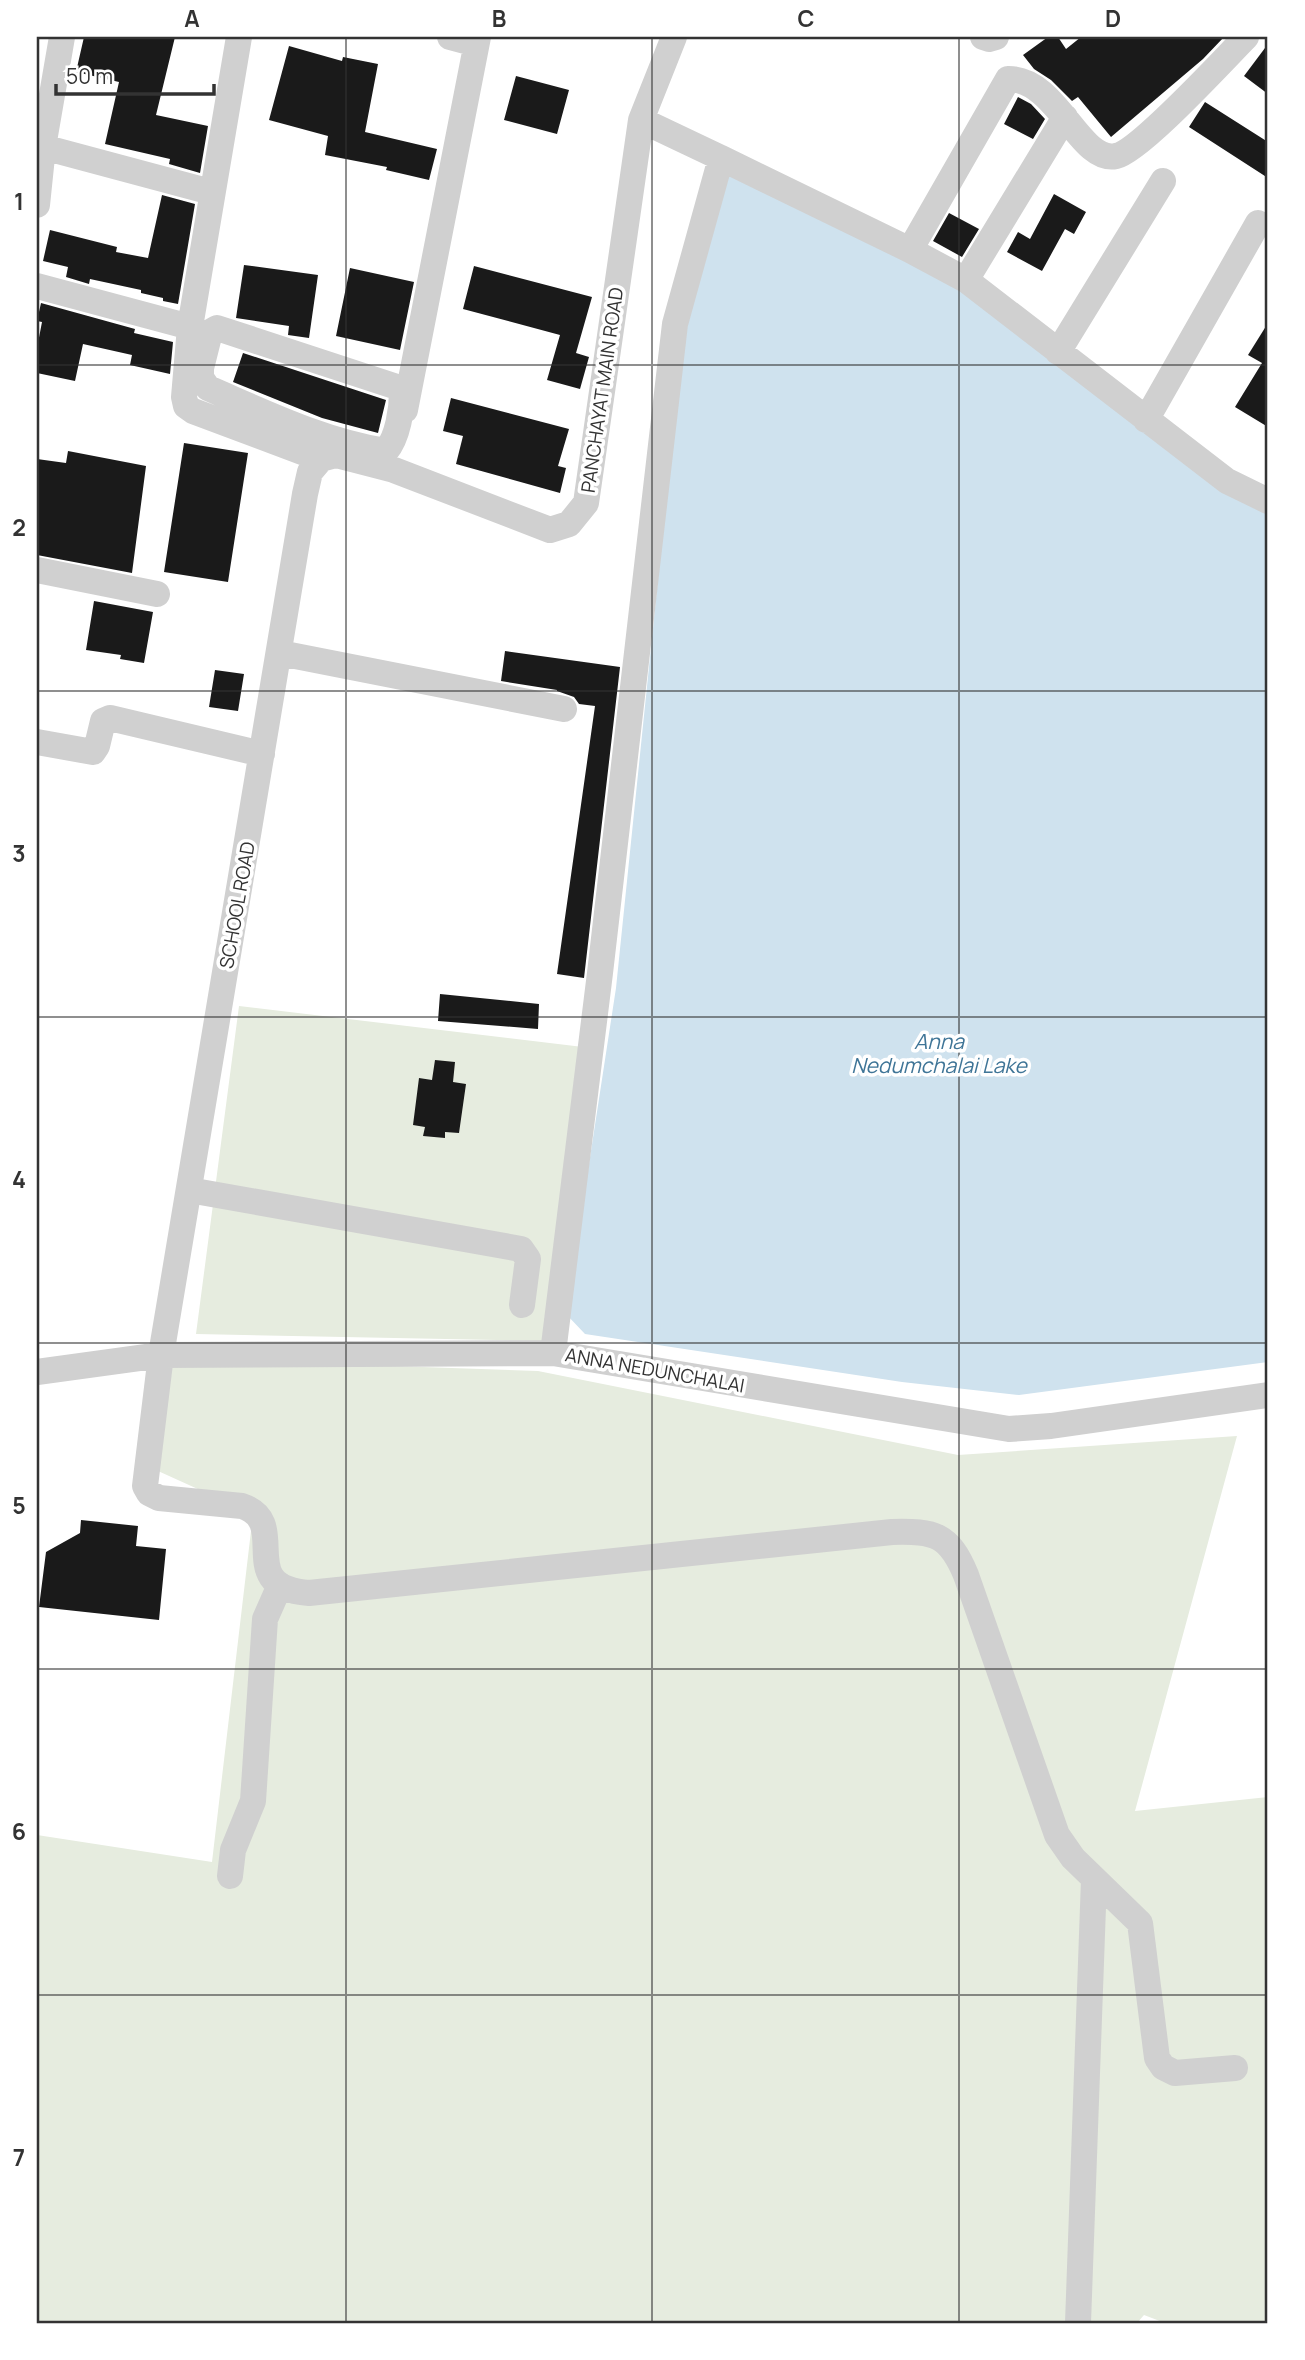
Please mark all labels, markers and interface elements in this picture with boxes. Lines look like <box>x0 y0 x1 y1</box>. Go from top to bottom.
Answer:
text: A <box>184 2 200 34</box>
text: B <box>492 2 506 34</box>
text: C <box>798 2 815 34</box>
text: D <box>1105 2 1121 34</box>
scale bar <box>56 52 214 96</box>
text: 50 m <box>66 62 113 90</box>
text: 1 <box>14 185 24 217</box>
street label: PANCHAYAT MAIN ROAD <box>575 286 629 494</box>
text: 2 <box>12 511 26 543</box>
text: 3 <box>12 837 26 869</box>
street label: SCHOOL ROAD <box>213 839 261 971</box>
water label: Anna Nedumchalai Lake <box>851 1027 1029 1079</box>
text: 4 <box>12 1163 26 1195</box>
street label: ANNA NEDUNCHALAI <box>563 1341 747 1399</box>
text: 5 <box>12 1489 26 1521</box>
text: 6 <box>12 1815 26 1847</box>
text: 7 <box>13 2141 25 2173</box>

